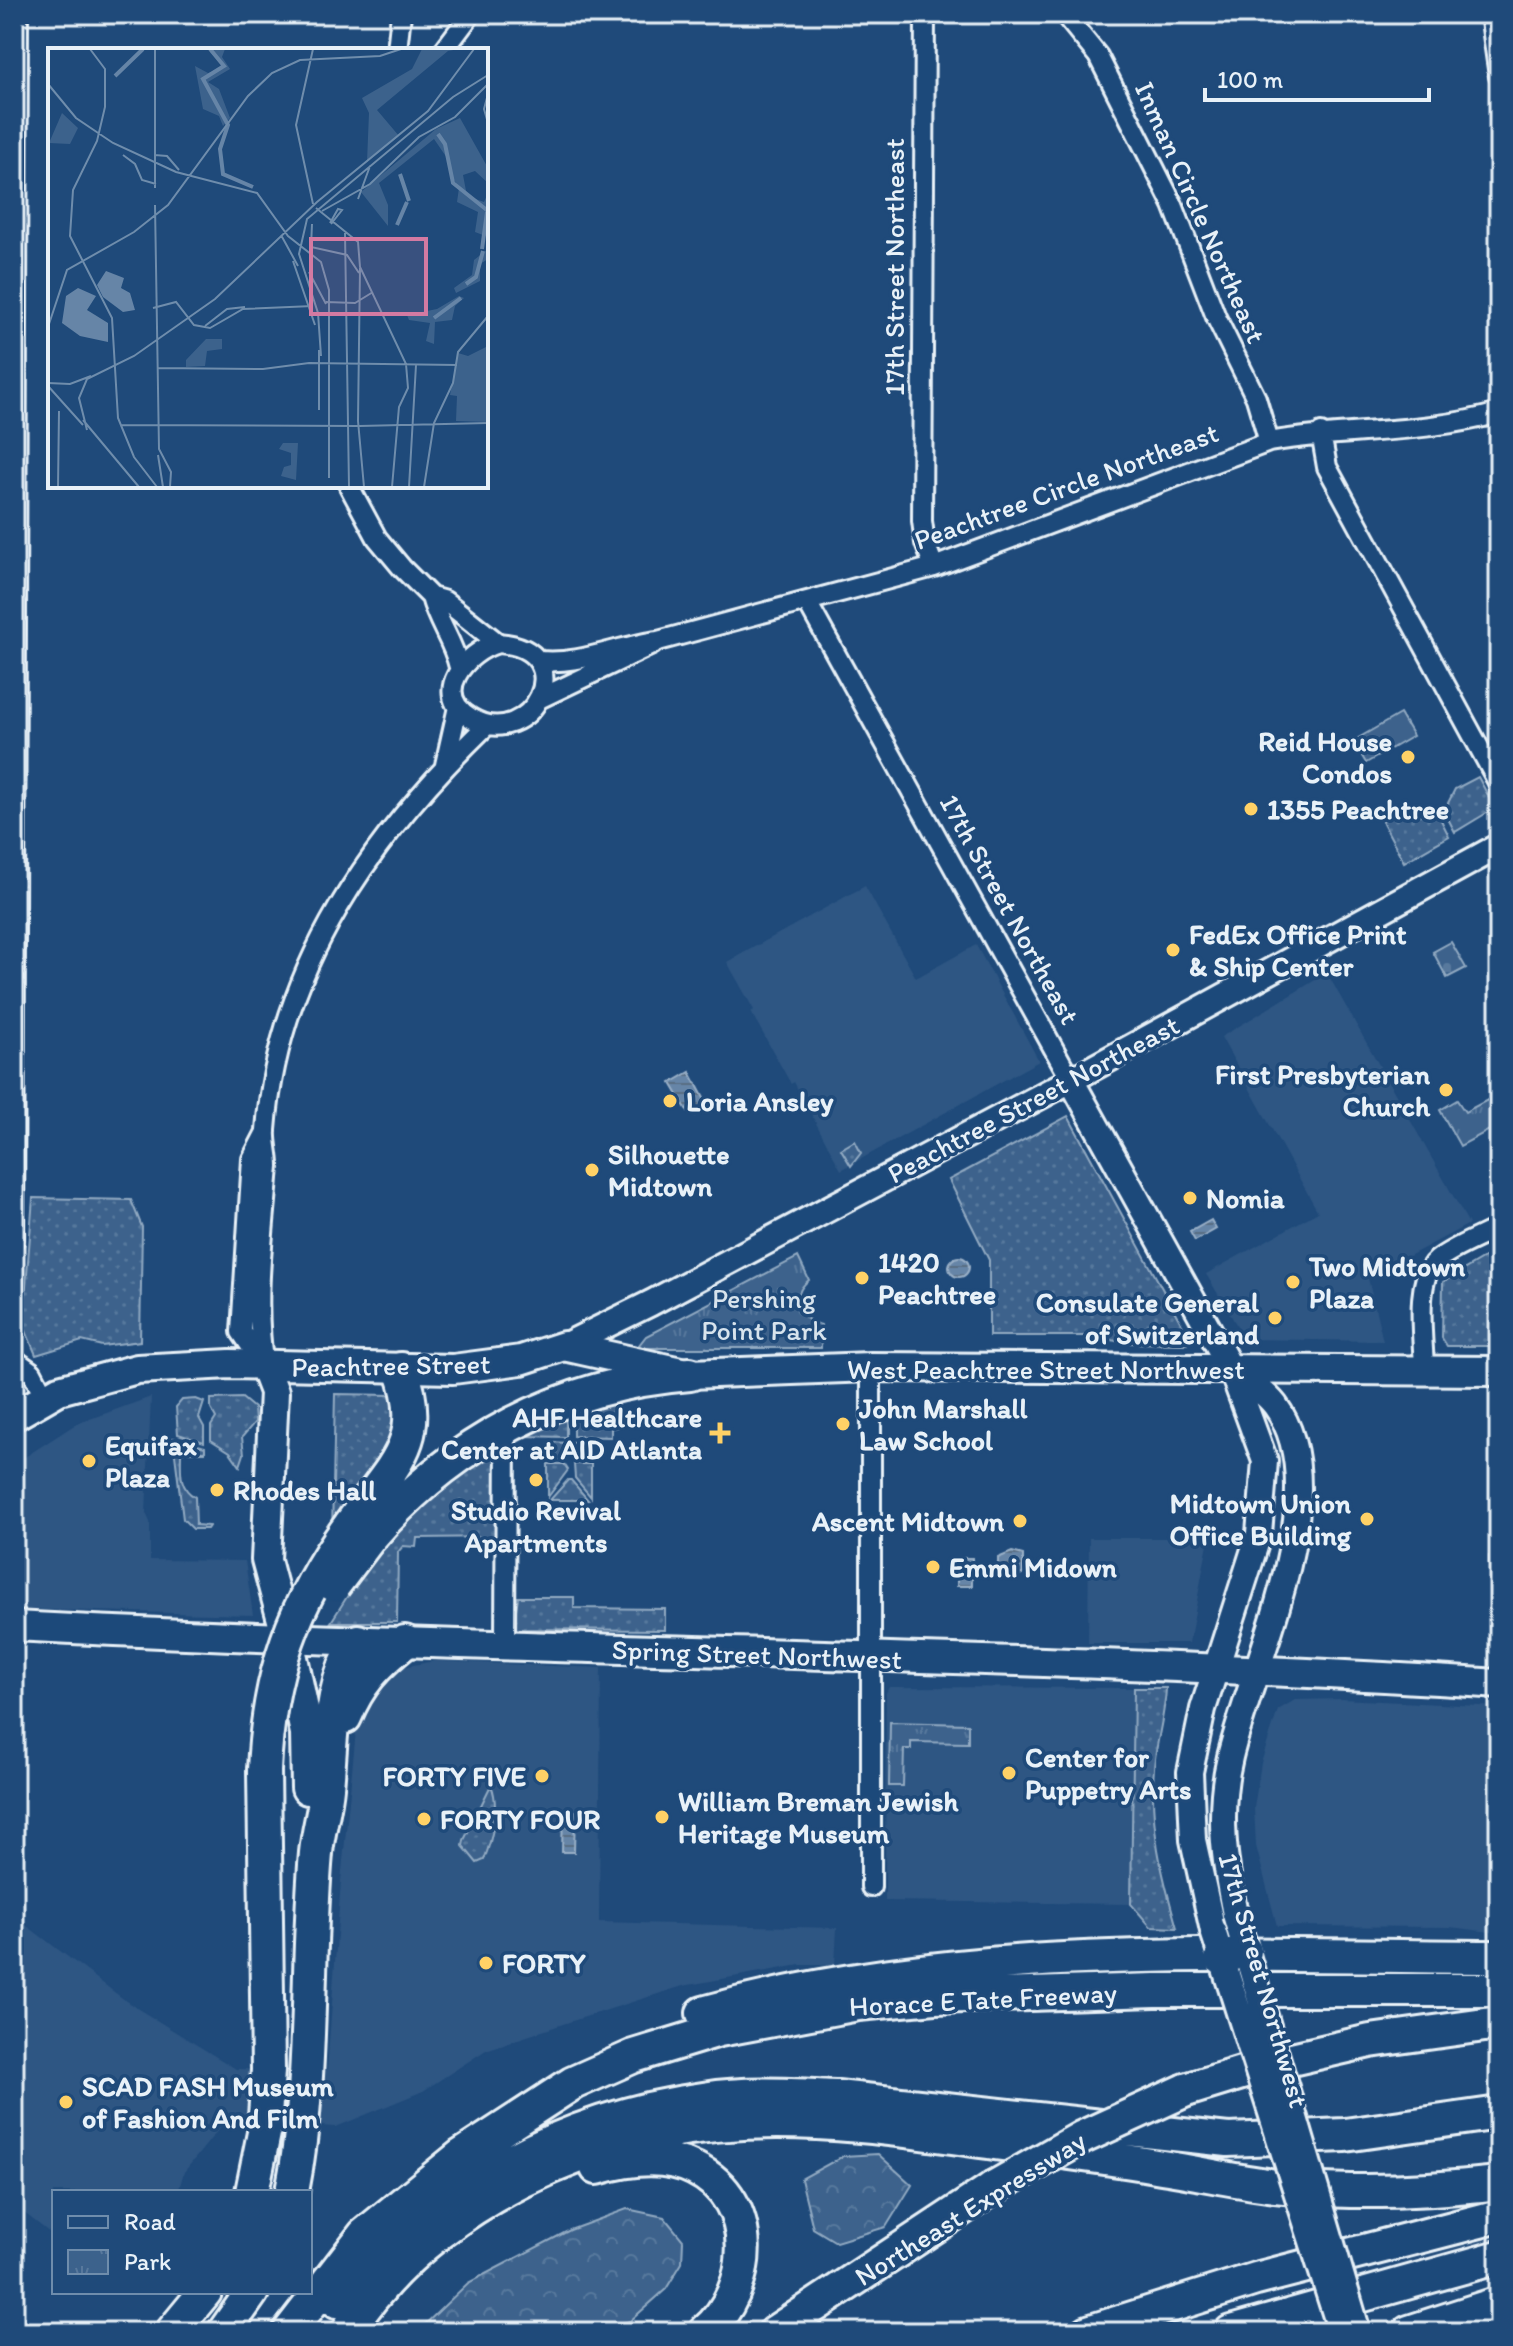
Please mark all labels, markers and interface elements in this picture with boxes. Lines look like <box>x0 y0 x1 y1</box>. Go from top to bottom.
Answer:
inset map <box>48 48 488 488</box>
scale bar <box>1205 52 1429 102</box>
text: 100 m <box>1217 65 1283 94</box>
street label: Inman Circle Northeast <box>1128 76 1274 348</box>
street label: 17th Street Northeast <box>877 138 911 396</box>
street label: Peachtree Circle Northeast <box>909 415 1223 557</box>
place label: Reid House Condos <box>1258 724 1392 790</box>
marker: Reid House Condos <box>1399 748 1417 766</box>
street label: 17th Street Northeast <box>933 788 1087 1030</box>
place label: 1355 Peachtree <box>1267 792 1449 826</box>
marker: 1355 Peachtree <box>1242 800 1260 818</box>
place label: FedEx Office Print & Ship Center <box>1189 917 1407 983</box>
marker: FedEx Office Print & Ship Center <box>1164 941 1182 959</box>
street label: Peachtree Street Northeast <box>881 1008 1185 1190</box>
place label: First Presbyterian Church <box>1215 1057 1431 1123</box>
marker: First Presbyterian Church <box>1437 1081 1455 1099</box>
place label: Loria Ansley <box>686 1084 834 1118</box>
marker: Loria Ansley <box>661 1092 679 1110</box>
place label: Silhouette Midtown <box>608 1137 730 1203</box>
marker: Silhouette Midtown <box>583 1161 601 1179</box>
place label: Nomia <box>1206 1181 1285 1215</box>
marker: Nomia <box>1181 1189 1199 1207</box>
place label: 1420 Peachtree <box>878 1245 996 1311</box>
place label: Two Midtown Plaza <box>1308 1249 1465 1315</box>
marker: 1420 Peachtree <box>853 1269 871 1287</box>
marker: Two Midtown Plaza <box>1284 1273 1302 1291</box>
park label: Pershing Point Park <box>701 1281 827 1347</box>
place label: Consulate General of Switzerland <box>1036 1285 1260 1351</box>
marker: Consulate General of Switzerland <box>1266 1309 1284 1327</box>
street label: Peachtree Street <box>291 1346 491 1384</box>
street label: West Peachtree Street Northwest <box>847 1352 1245 1386</box>
place label: John Marshall Law School <box>858 1391 1027 1457</box>
place label: AHF Healthcare Center at AID Atlanta <box>441 1400 702 1466</box>
marker: John Marshall Law School <box>834 1415 852 1433</box>
marker: AHF Healthcare Center at AID Atlanta <box>709 1422 731 1444</box>
place label: Equifax Plaza <box>105 1428 198 1494</box>
marker: Equifax Plaza <box>80 1452 98 1470</box>
marker: Studio Revival Apartments <box>527 1471 545 1489</box>
place label: Rhodes Hall <box>233 1473 376 1507</box>
marker: Rhodes Hall <box>208 1481 226 1499</box>
place label: Midtown Union Office Building <box>1170 1486 1352 1552</box>
place label: Studio Revival Apartments <box>451 1493 621 1559</box>
place label: Ascent Midtown <box>811 1504 1004 1538</box>
marker: Midtown Union Office Building <box>1358 1510 1376 1528</box>
marker: Ascent Midtown <box>1011 1512 1029 1530</box>
place label: Emmi Midown <box>949 1550 1117 1584</box>
marker: Emmi Midown <box>924 1558 942 1576</box>
street label: Spring Street Northwest <box>611 1632 903 1676</box>
place label: Center for Puppetry Arts <box>1025 1740 1192 1806</box>
place label: FORTY FIVE <box>382 1759 526 1793</box>
marker: Center for Puppetry Arts <box>1000 1764 1018 1782</box>
marker: FORTY FIVE <box>533 1767 551 1785</box>
place label: William Breman Jewish Heritage Museum <box>678 1784 959 1850</box>
place label: FORTY FOUR <box>440 1802 600 1836</box>
marker: William Breman Jewish Heritage Museum <box>653 1808 671 1826</box>
marker: FORTY FOUR <box>415 1810 433 1828</box>
street label: 17th Street Northwest <box>1211 1849 1317 2111</box>
place label: FORTY <box>502 1946 586 1980</box>
marker: FORTY <box>477 1954 495 1972</box>
street label: Horace E Tate Freeway <box>848 1975 1118 2023</box>
place label: SCAD FASH Museum of Fashion And Film <box>82 2069 334 2135</box>
marker: SCAD FASH Museum of Fashion And Film <box>57 2093 75 2111</box>
street label: Northeast Expressway <box>848 2123 1092 2293</box>
legend <box>52 2190 312 2294</box>
text: Road <box>124 2207 176 2236</box>
text: Park <box>124 2247 171 2276</box>

